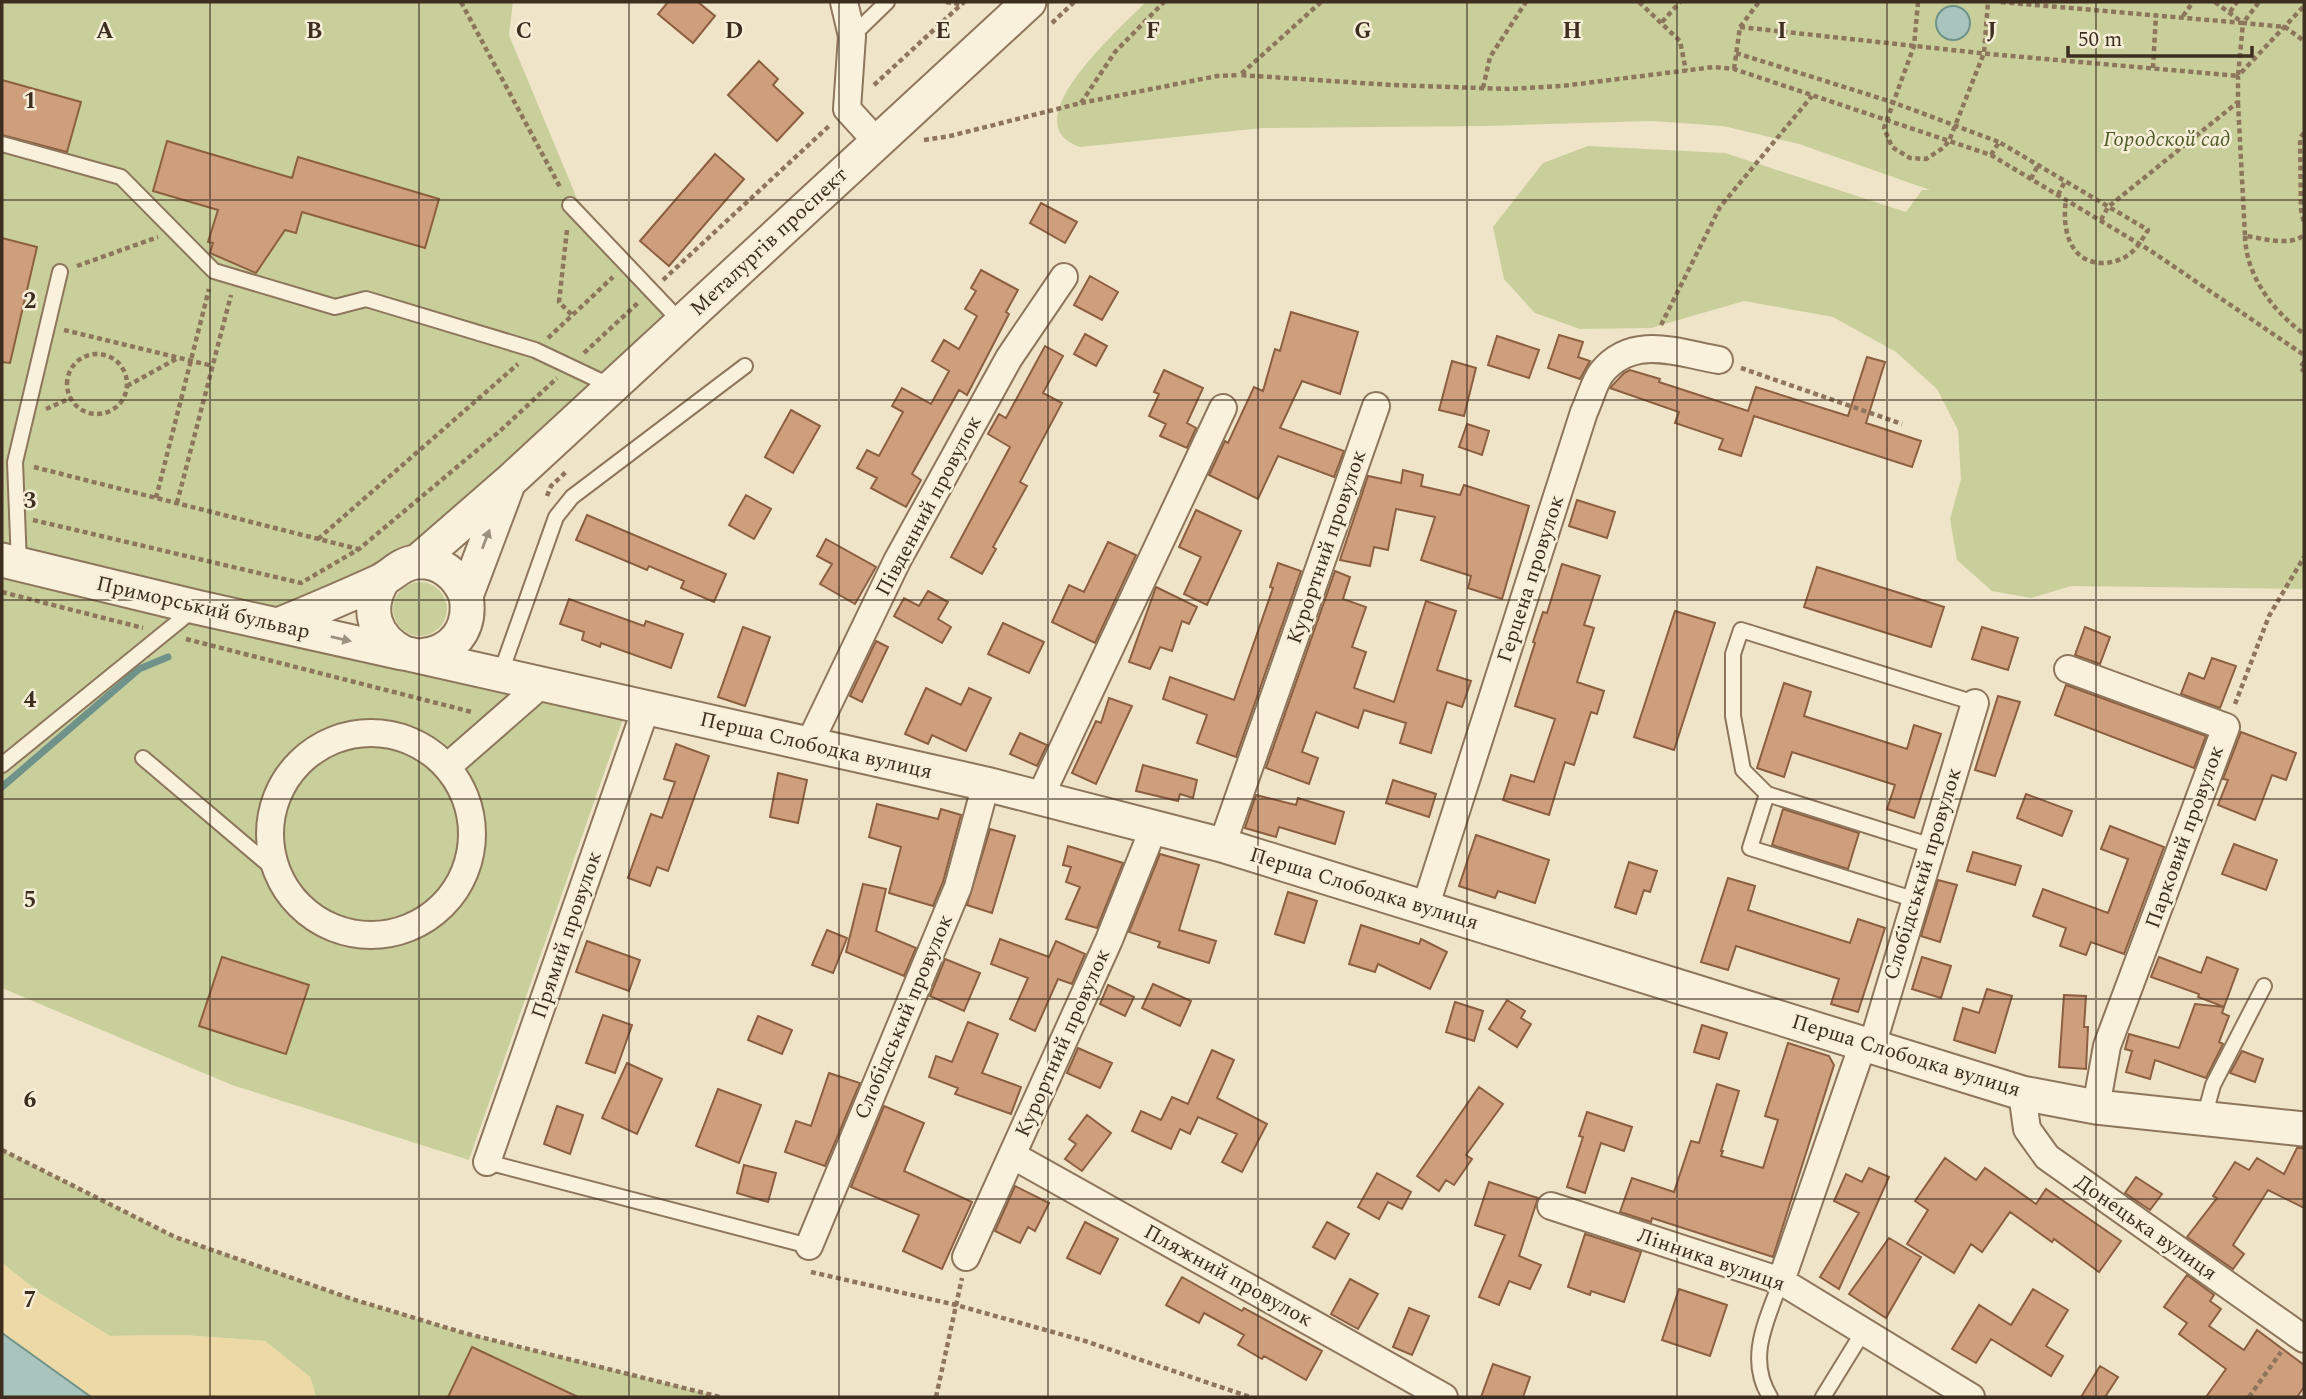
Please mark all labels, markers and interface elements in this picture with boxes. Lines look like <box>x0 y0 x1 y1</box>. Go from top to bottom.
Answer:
text: A <box>96 14 114 49</box>
text: B <box>306 14 322 49</box>
text: C <box>516 14 532 49</box>
text: D <box>725 14 743 49</box>
text: E <box>935 14 951 49</box>
text: F <box>1146 14 1160 49</box>
text: G <box>1354 14 1372 49</box>
text: H <box>1562 14 1582 49</box>
text: I <box>1777 14 1787 49</box>
text: J <box>1987 14 1997 49</box>
scale bar <box>2068 14 2252 58</box>
text: 50 m <box>2078 24 2122 56</box>
text: 1 <box>24 84 36 119</box>
park label: Городской сад <box>2103 124 2231 156</box>
street label: Металургів проспект <box>683 160 855 324</box>
text: 2 <box>24 284 37 319</box>
street label: Південний провулок <box>868 410 990 602</box>
street label: Курортний провулок <box>1279 445 1375 649</box>
text: 3 <box>24 484 37 519</box>
street label: Герцена провулок <box>1489 491 1573 667</box>
one-way arrow <box>481 529 492 550</box>
street label: Приморський бульвар <box>93 568 313 648</box>
one-way arrow <box>330 634 352 645</box>
text: 4 <box>24 683 37 718</box>
street label: Перша Слободка вулиця <box>697 704 935 788</box>
street label: Парковий провулок <box>2137 741 2233 933</box>
street label: Слобідський провулок <box>1875 764 1971 984</box>
street label: Перша Слободка вулиця <box>1246 839 1482 939</box>
street label: Прямий провулок <box>523 847 611 1023</box>
text: 5 <box>24 883 36 918</box>
street label: Слобідський провулок <box>846 909 962 1125</box>
street label: Курортний провулок <box>1007 943 1119 1143</box>
street label: Перша Слободка вулиця <box>1788 1006 2024 1106</box>
text: 6 <box>24 1083 37 1118</box>
street label: Донецька вулиця <box>2068 1167 2224 1289</box>
street label: Пляжний провулок <box>1138 1216 1319 1336</box>
street label: Лінника вулиця <box>1633 1220 1789 1300</box>
text: 7 <box>24 1283 36 1318</box>

